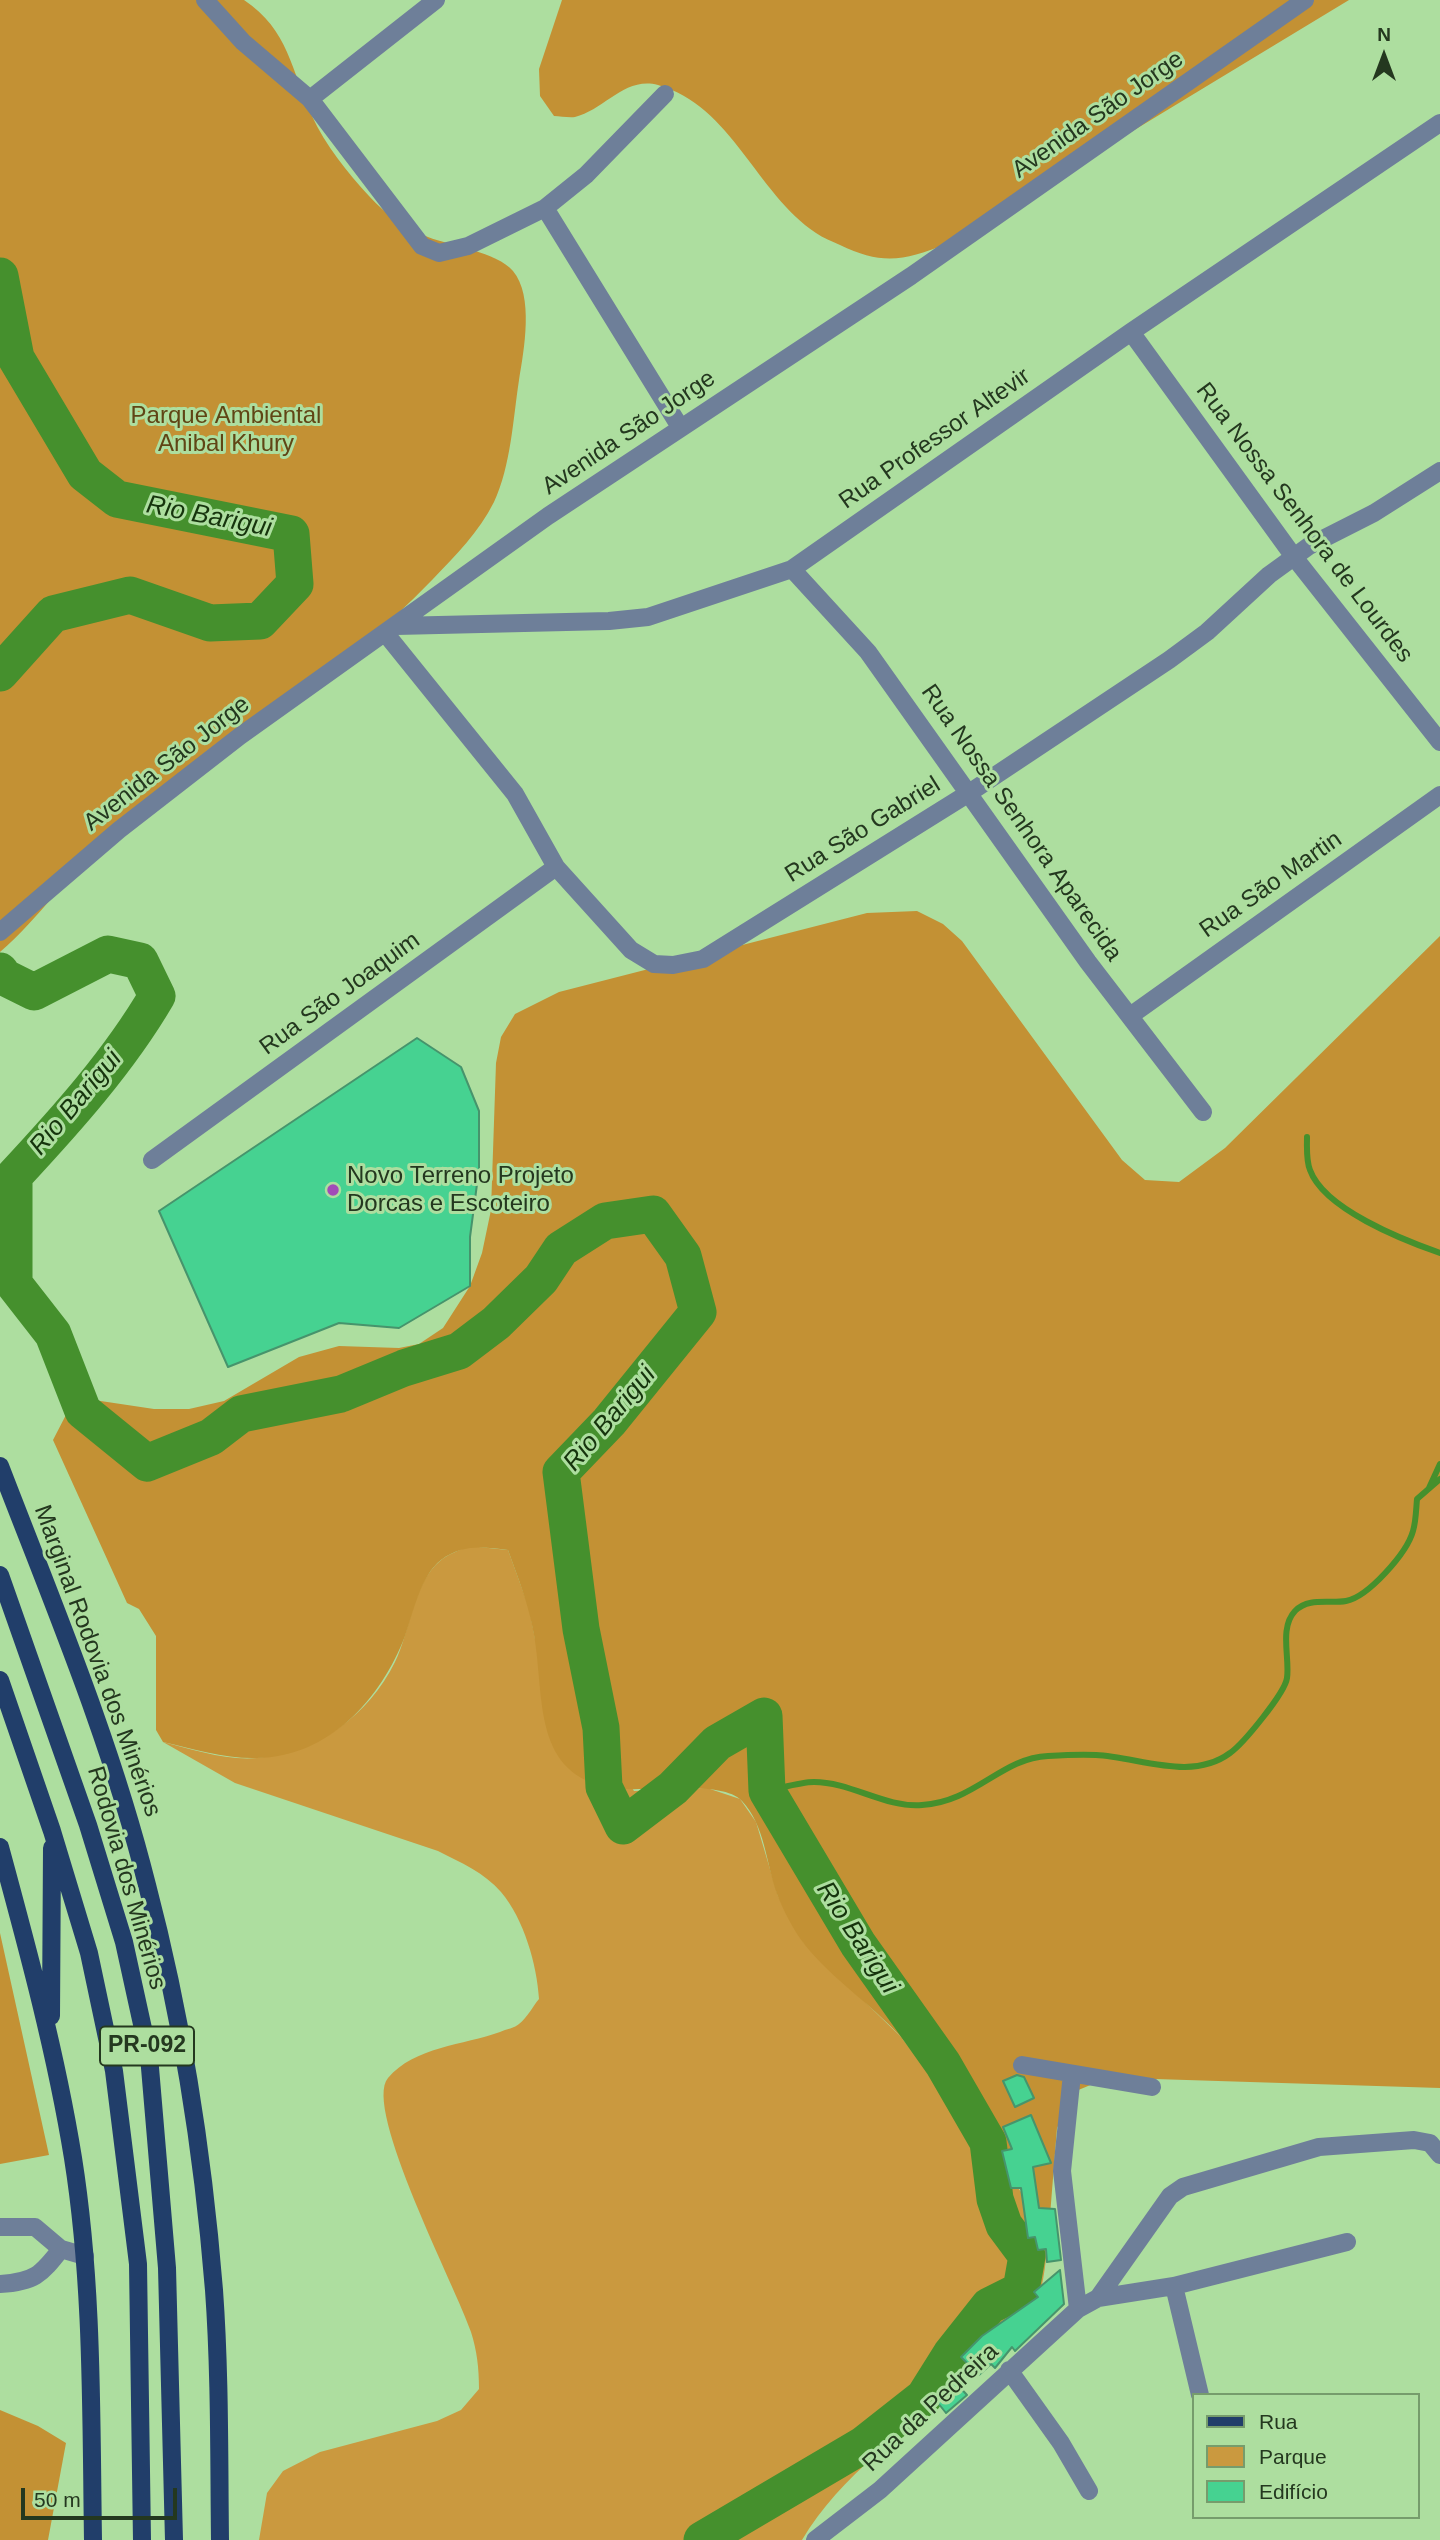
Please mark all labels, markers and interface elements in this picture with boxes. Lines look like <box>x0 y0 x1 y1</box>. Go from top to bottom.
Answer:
north arrow <box>1349 21 1419 91</box>
text: N <box>1377 24 1391 45</box>
street label: Avenida São Jorge <box>1007 45 1189 185</box>
street label: Rua Professor Altevir <box>834 362 1036 516</box>
street label: Avenida São Jorge <box>537 364 721 502</box>
street label: Rua Nossa Senhora de Lourdes <box>1189 377 1419 669</box>
park label: Parque Ambiental Anibal Khury <box>131 402 321 458</box>
water label: Rio Barigui <box>144 490 274 544</box>
street label: Rua Nossa Senhora Aparecida <box>914 679 1128 967</box>
street label: Avenida São Jorge <box>78 690 256 838</box>
street label: Rua São Gabriel <box>780 771 946 889</box>
street label: Rua São Martin <box>1194 825 1348 945</box>
street label: Rua São Joaquim <box>254 926 426 1062</box>
water label: Rio Barigui <box>23 1044 129 1162</box>
place label: Novo Terreno Projeto Dorcas e Escoteiro <box>347 1162 574 1218</box>
marker: Novo Terreno Projeto Dorcas e Escoteiro <box>325 1182 341 1198</box>
water label: Rio Barigui <box>557 1360 663 1478</box>
street label: Marginal Rodovia dos Minérios <box>27 1501 167 1821</box>
street label: Rodovia dos Minérios <box>80 1763 172 1993</box>
water label: Rio Barigui <box>809 1876 905 2000</box>
road number: PR-092 <box>100 2026 194 2066</box>
street label: Rua da Pedreira <box>857 2338 1005 2478</box>
legend <box>1192 2393 1419 2519</box>
text: Rua <box>1259 2410 1298 2433</box>
text: Parque <box>1259 2445 1327 2468</box>
scale bar <box>24 2474 180 2518</box>
text: Edifício <box>1259 2480 1328 2503</box>
text: 50 m <box>34 2488 81 2511</box>

